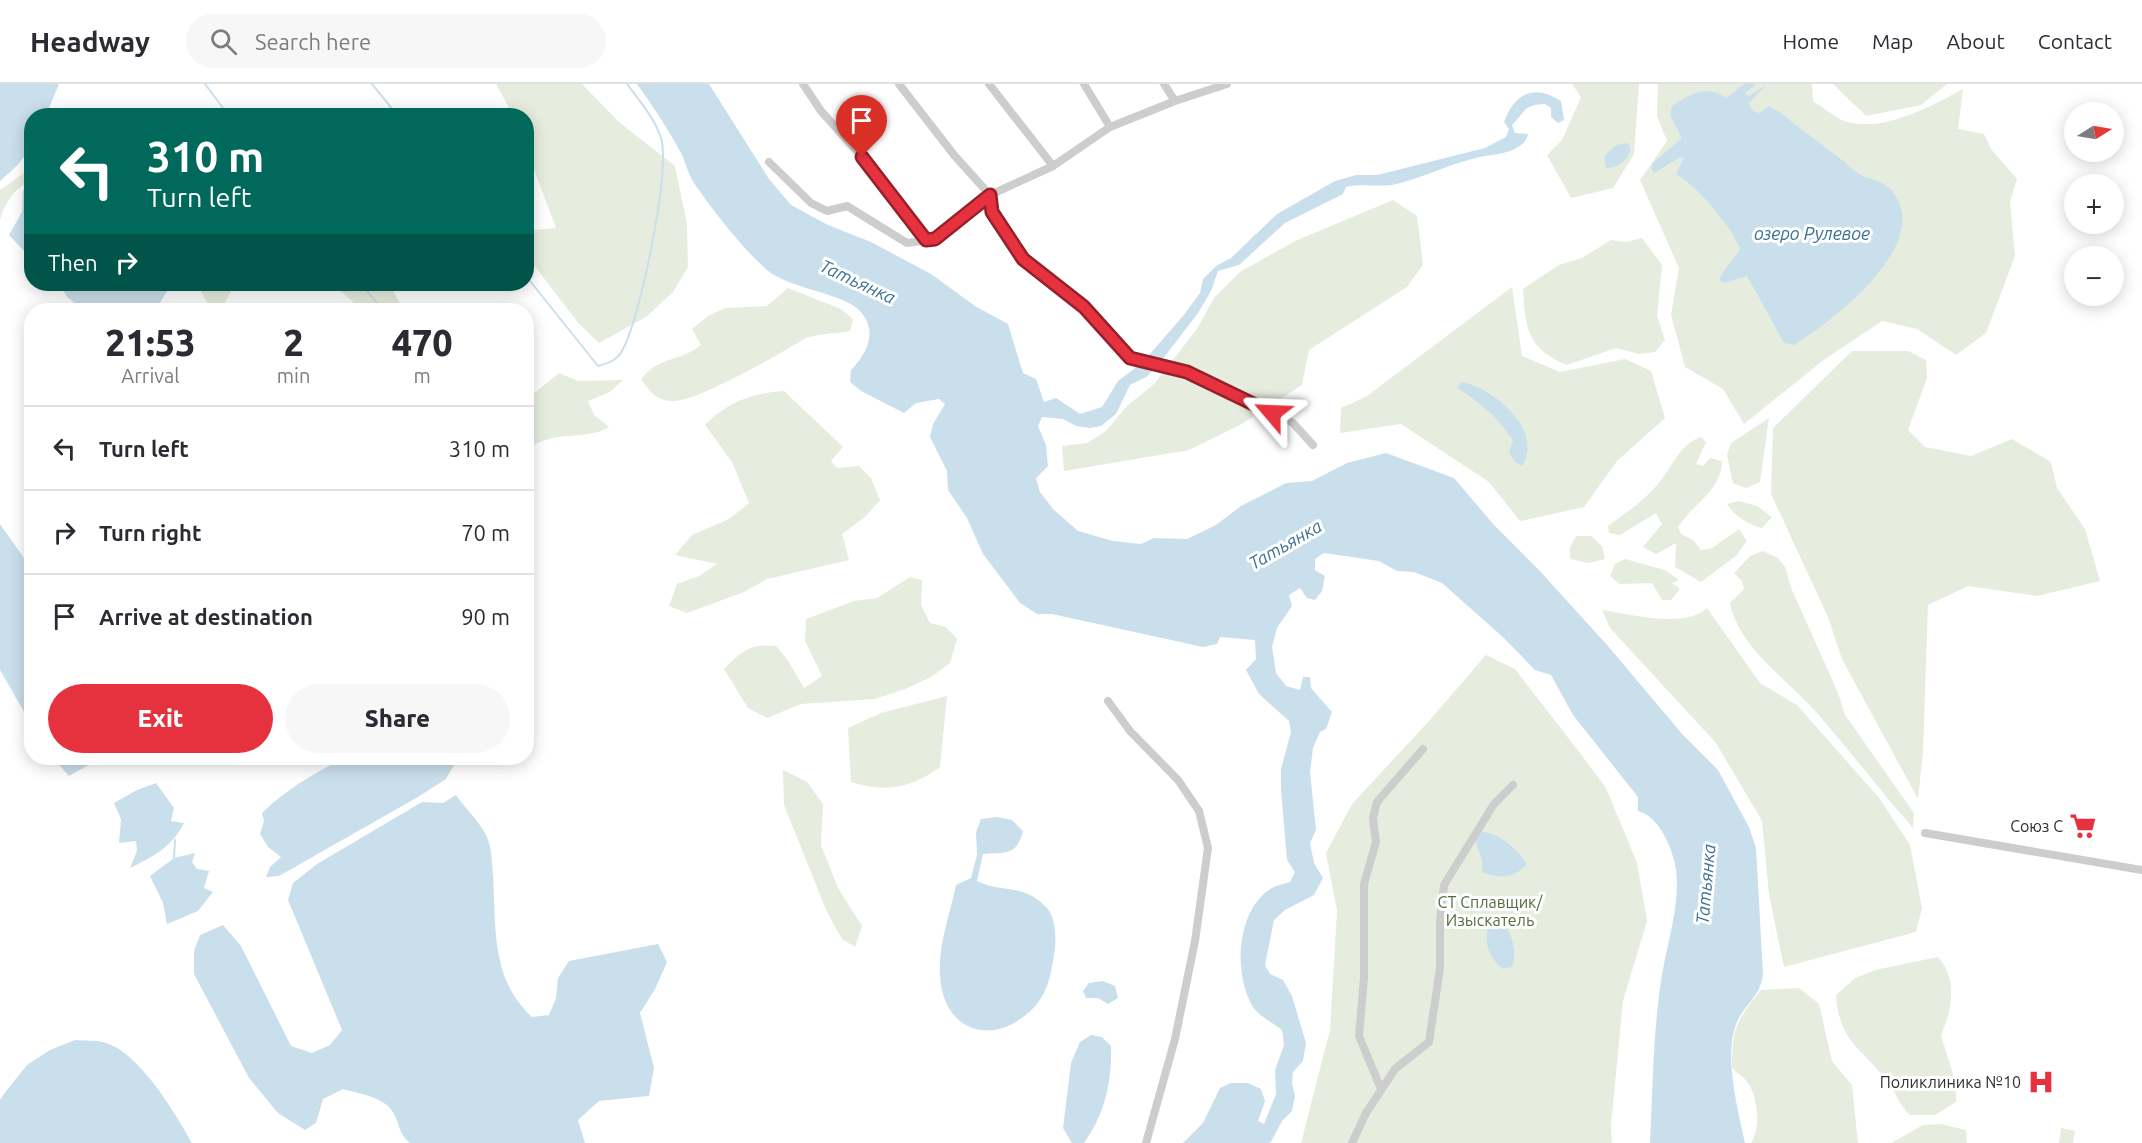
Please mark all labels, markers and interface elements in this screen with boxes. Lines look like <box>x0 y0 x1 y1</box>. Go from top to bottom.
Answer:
search box <box>186 14 606 68</box>
icon: search <box>207 25 240 58</box>
text: Headway <box>30 26 150 57</box>
text: Search here <box>255 29 371 54</box>
text: Home <box>1782 29 1839 53</box>
text: Map <box>1872 29 1913 53</box>
text: About <box>1946 29 2005 53</box>
text: Contact <box>2038 29 2112 53</box>
pin <box>836 95 887 157</box>
north arrow <box>2064 102 2124 162</box>
map controls <box>2064 102 2124 306</box>
icon: arrive <box>845 104 878 137</box>
icon: left <box>48 132 126 210</box>
text: 310 m <box>147 133 264 180</box>
button: + <box>2064 174 2124 234</box>
text: Turn left <box>147 182 251 212</box>
water label: озеро Рулевое <box>1754 223 1870 243</box>
icon: right <box>110 246 143 279</box>
button: − <box>2064 246 2124 306</box>
text: Then <box>48 250 98 275</box>
water label: Татьянка <box>817 255 899 307</box>
text: 21:53 <box>105 322 195 363</box>
text: 2 <box>283 322 304 363</box>
text: 470 <box>392 322 453 363</box>
text: Arrival <box>121 364 180 387</box>
text: min <box>277 364 310 387</box>
text: m <box>414 364 431 387</box>
position arrow <box>1240 381 1304 445</box>
icon: left <box>48 432 81 465</box>
text: Turn left <box>99 436 189 461</box>
text: 310 m <box>449 436 510 461</box>
water label: Татьянка <box>1245 515 1325 573</box>
icon: right <box>48 516 81 549</box>
text: Turn right <box>99 520 201 545</box>
text: 70 m <box>461 520 510 545</box>
icon: arrive <box>48 600 81 633</box>
text: Arrive at destination <box>99 604 313 629</box>
text: 90 m <box>461 604 510 629</box>
button: Exit <box>48 684 273 753</box>
button: Share <box>285 684 510 753</box>
supermarket icon: Союз С <box>2068 811 2098 841</box>
place label: Союз С <box>2010 817 2063 835</box>
water label: Татьянка <box>1692 843 1718 925</box>
park label: СТ Сплавщик/ Изыскатель <box>1438 893 1544 929</box>
hospital icon: Поликлиника №10 <box>2026 1067 2056 1097</box>
place label: Поликлиника №10 <box>1880 1073 2021 1091</box>

